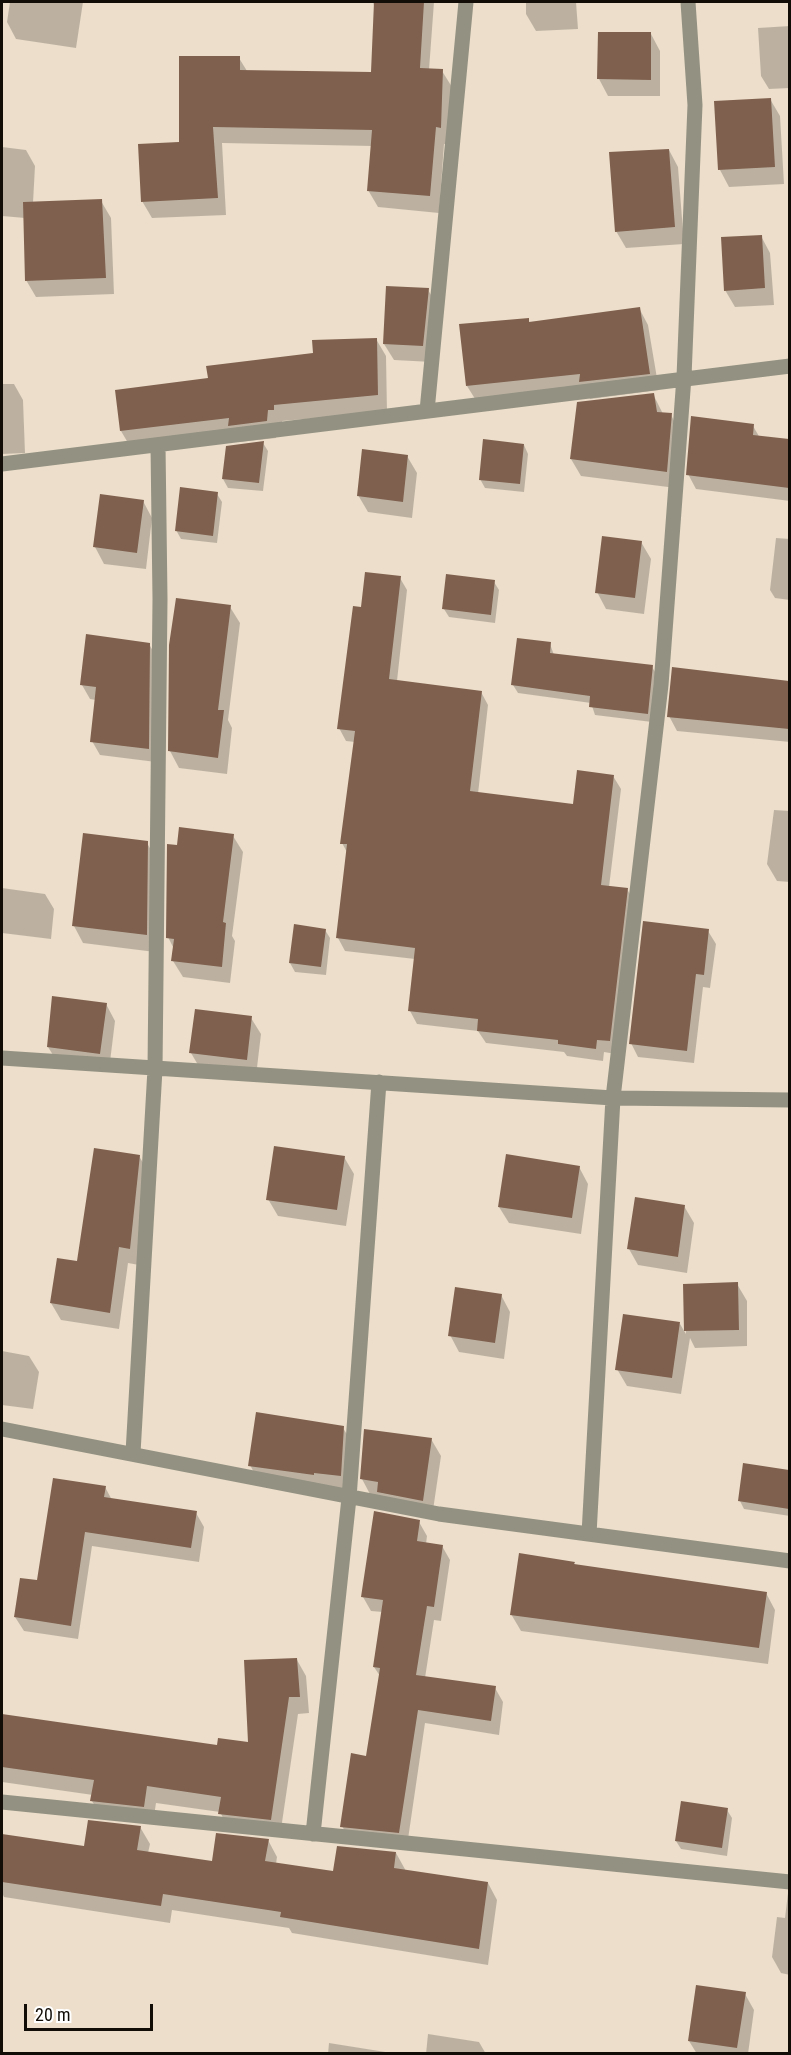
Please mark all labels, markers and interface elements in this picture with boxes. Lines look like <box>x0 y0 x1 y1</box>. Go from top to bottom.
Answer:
scale bar <box>27 1992 156 2030</box>
text: 20 m <box>35 2004 70 2025</box>

